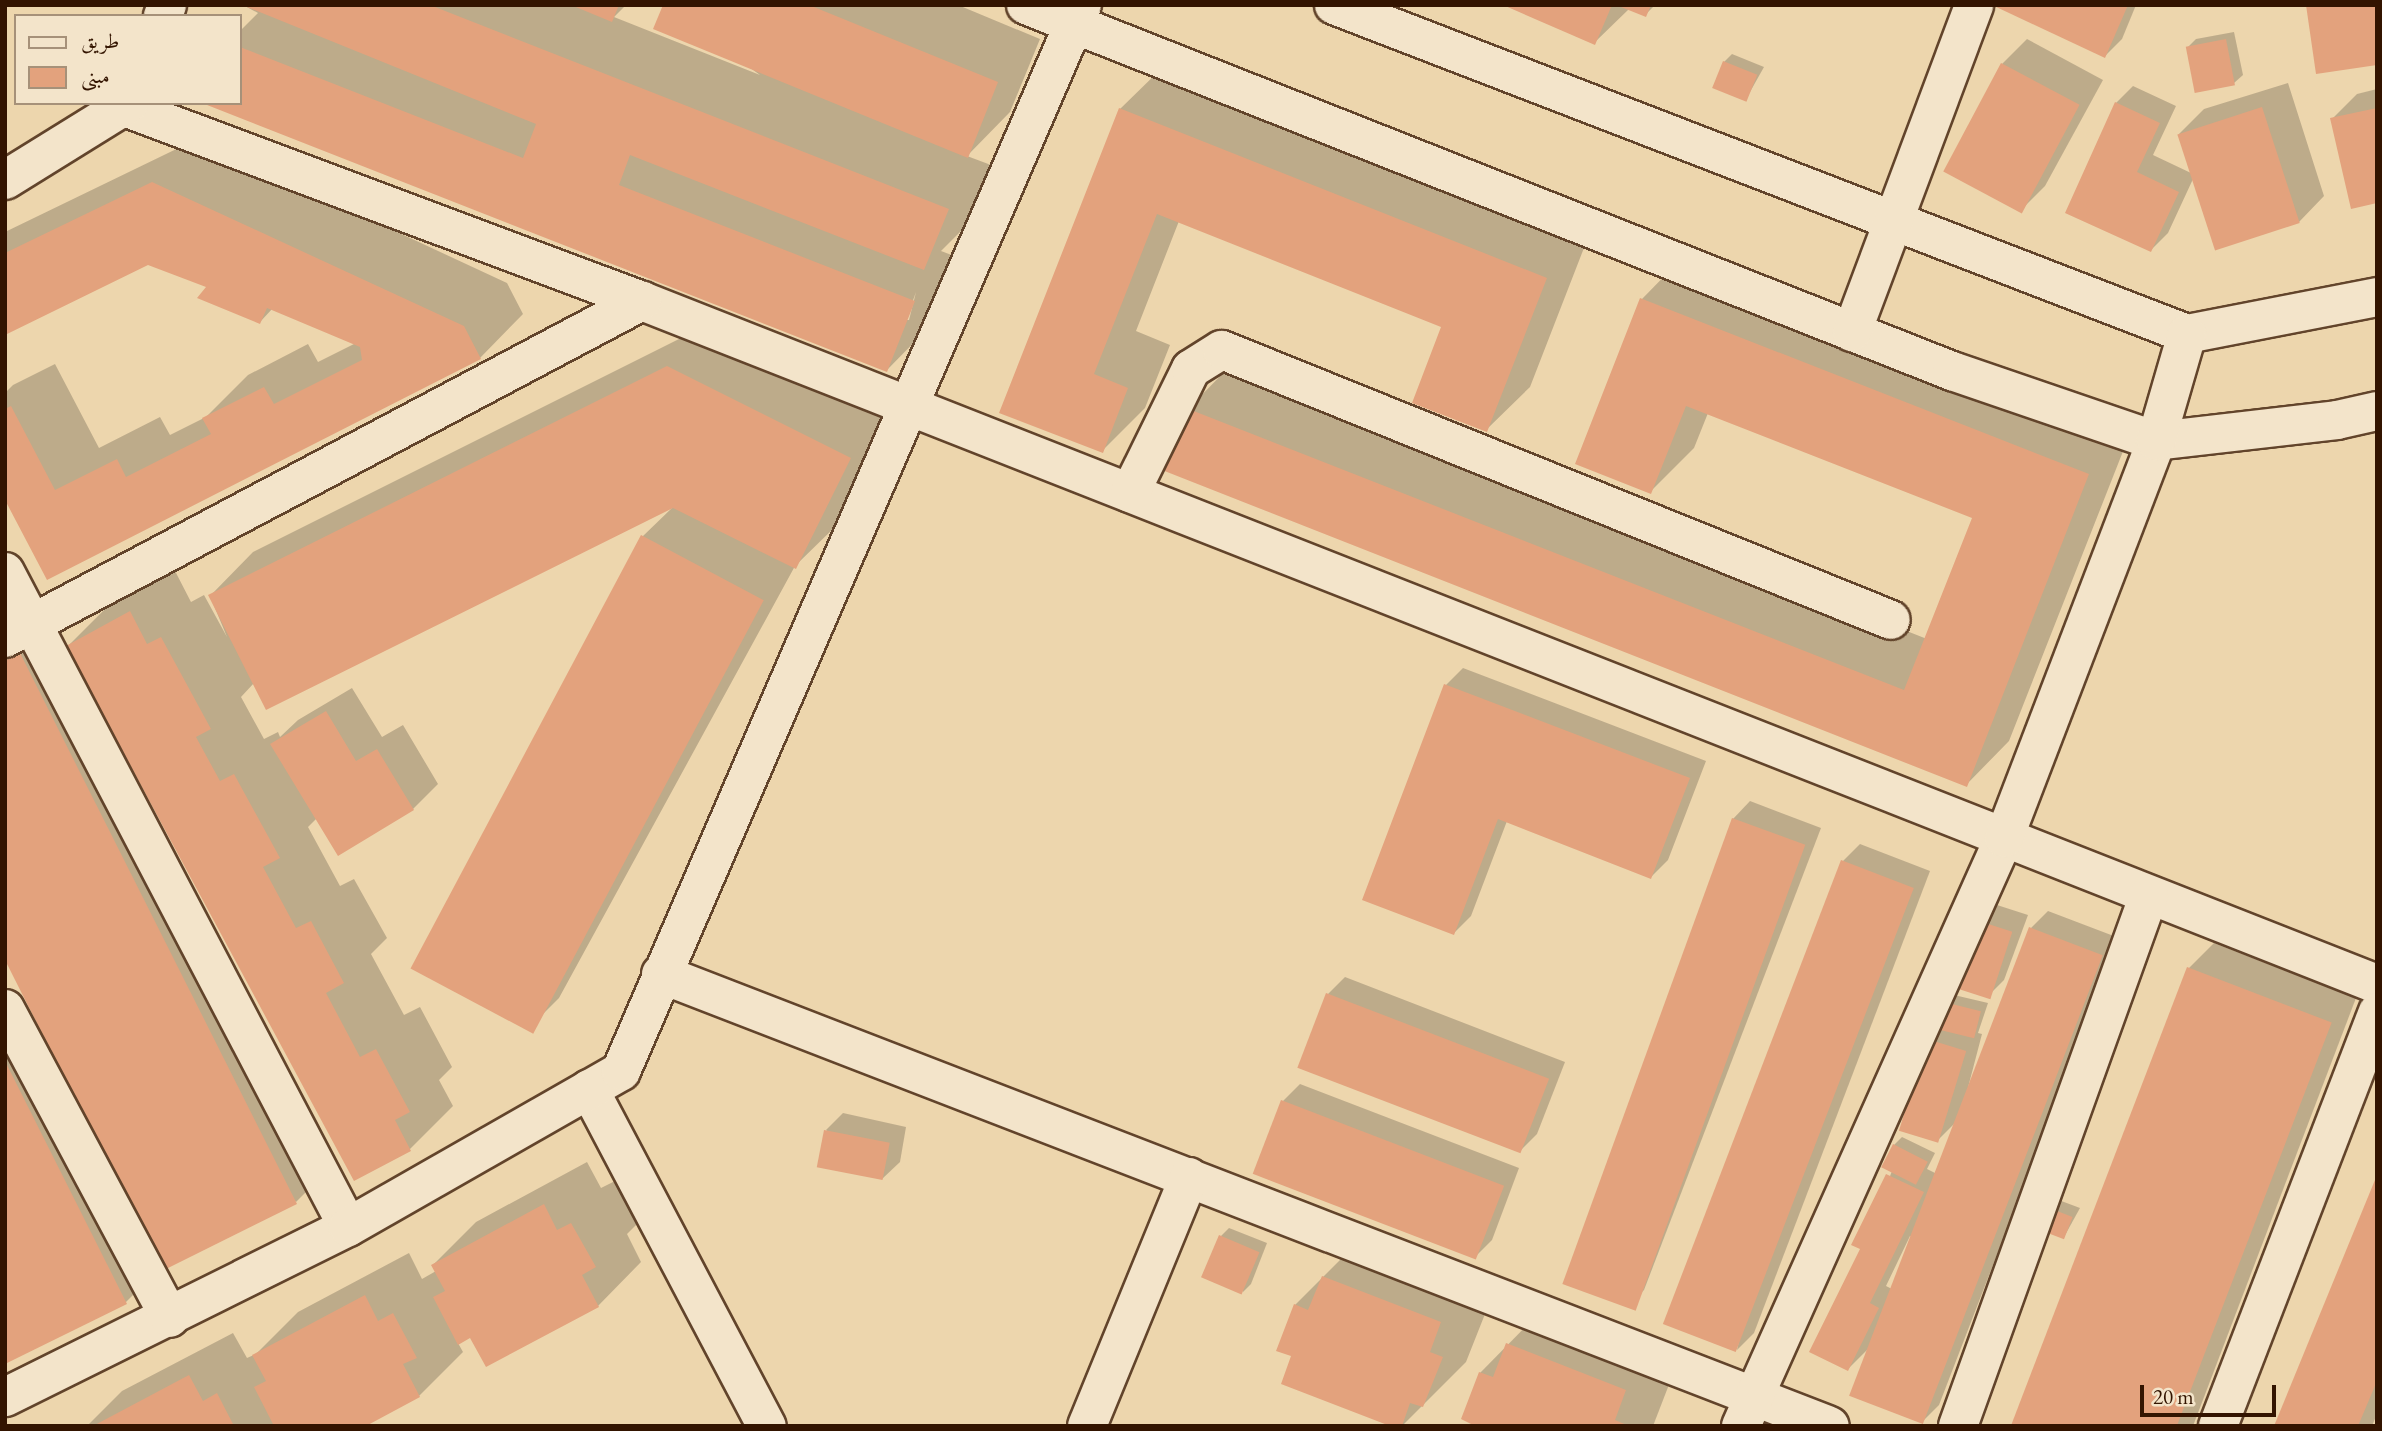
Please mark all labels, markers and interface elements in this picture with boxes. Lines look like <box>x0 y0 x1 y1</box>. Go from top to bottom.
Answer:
legend <box>14 14 242 105</box>
text: طريق <box>81 27 119 54</box>
text: مبنى <box>81 62 110 89</box>
scale bar <box>2144 1372 2280 1416</box>
text: 20 m <box>2153 1383 2194 1410</box>

